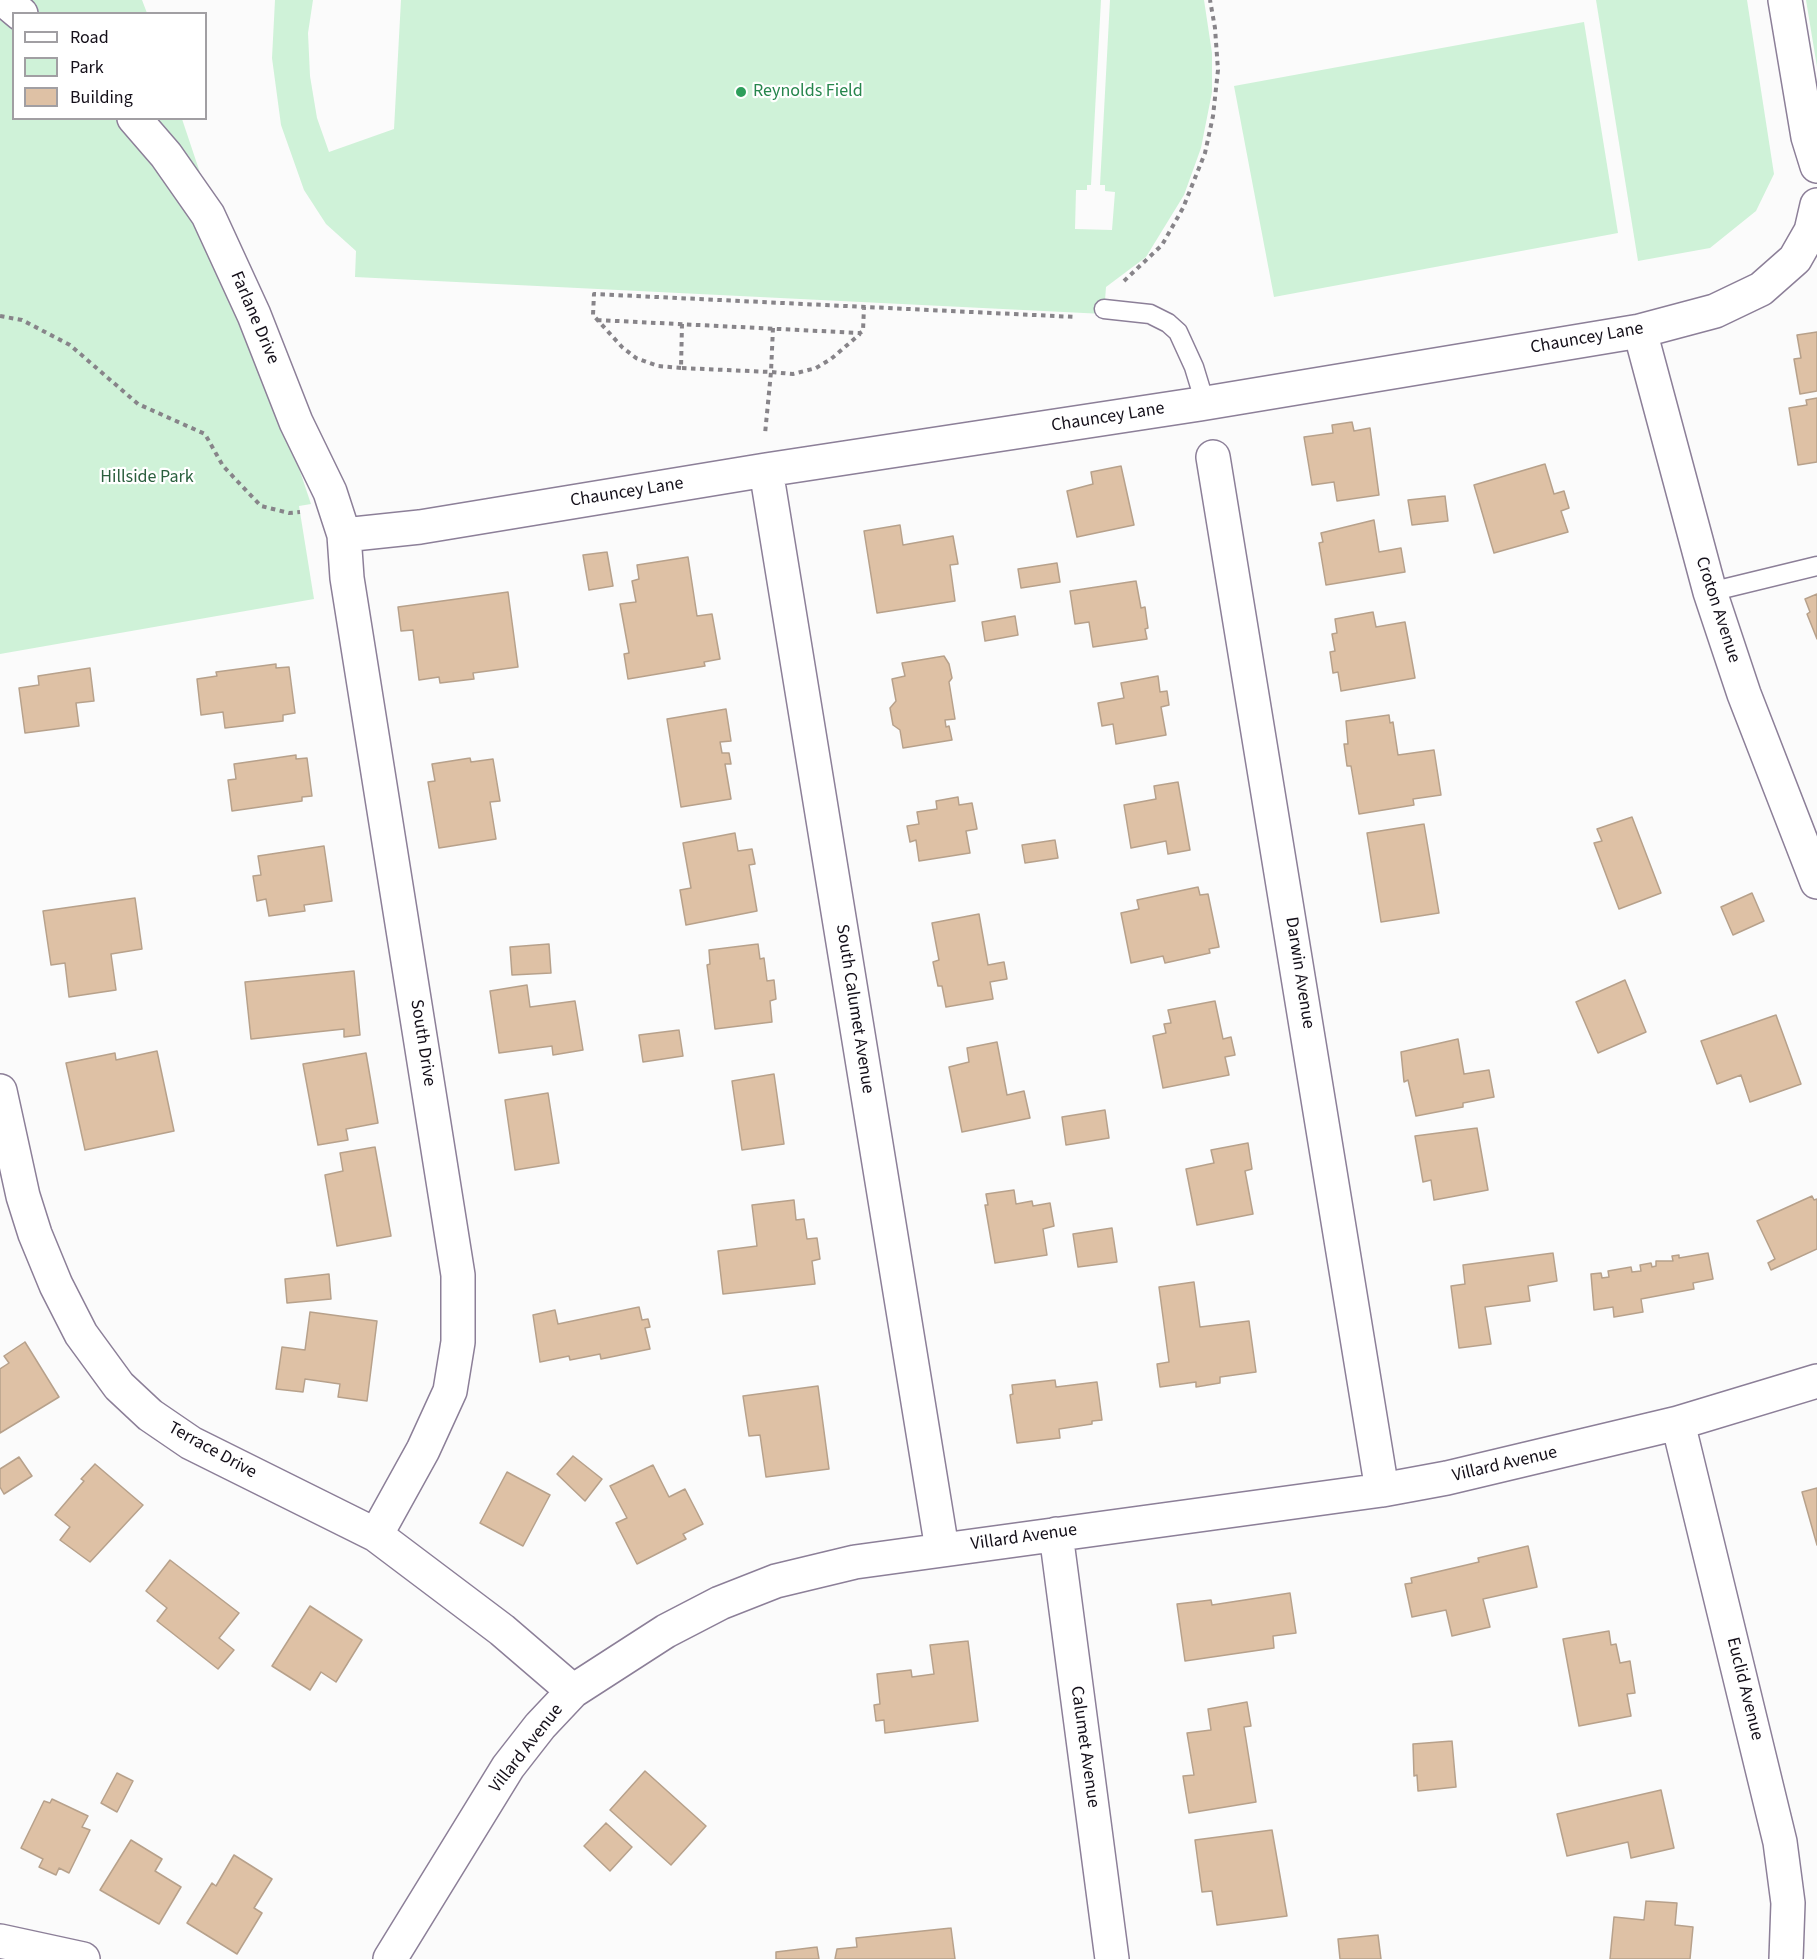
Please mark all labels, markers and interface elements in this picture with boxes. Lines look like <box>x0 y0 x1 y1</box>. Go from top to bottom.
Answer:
legend <box>12 12 207 120</box>
text: Road <box>70 25 109 50</box>
text: Park <box>70 55 104 80</box>
place label: Reynolds Field <box>753 81 863 103</box>
text: Building <box>70 85 133 110</box>
marker: Reynolds Field <box>734 85 748 99</box>
street label: Farlane Drive <box>225 268 283 368</box>
street label: Chauncey Lane <box>1529 318 1645 360</box>
street label: Chauncey Lane <box>1050 398 1166 438</box>
park label: Hillside Park <box>100 467 194 489</box>
street label: Chauncey Lane <box>569 473 685 513</box>
street label: Croton Avenue <box>1690 554 1744 666</box>
street label: Darwin Avenue <box>1279 915 1319 1031</box>
street label: South Calumet Avenue <box>830 923 878 1095</box>
street label: South Drive <box>404 998 440 1088</box>
street label: Terrace Drive <box>164 1418 260 1484</box>
street label: Villard Avenue <box>1450 1442 1560 1488</box>
street label: Villard Avenue <box>969 1520 1079 1556</box>
street label: Euclid Avenue <box>1721 1635 1767 1743</box>
street label: Calumet Avenue <box>1065 1685 1103 1809</box>
street label: Villard Avenue <box>486 1700 568 1798</box>

